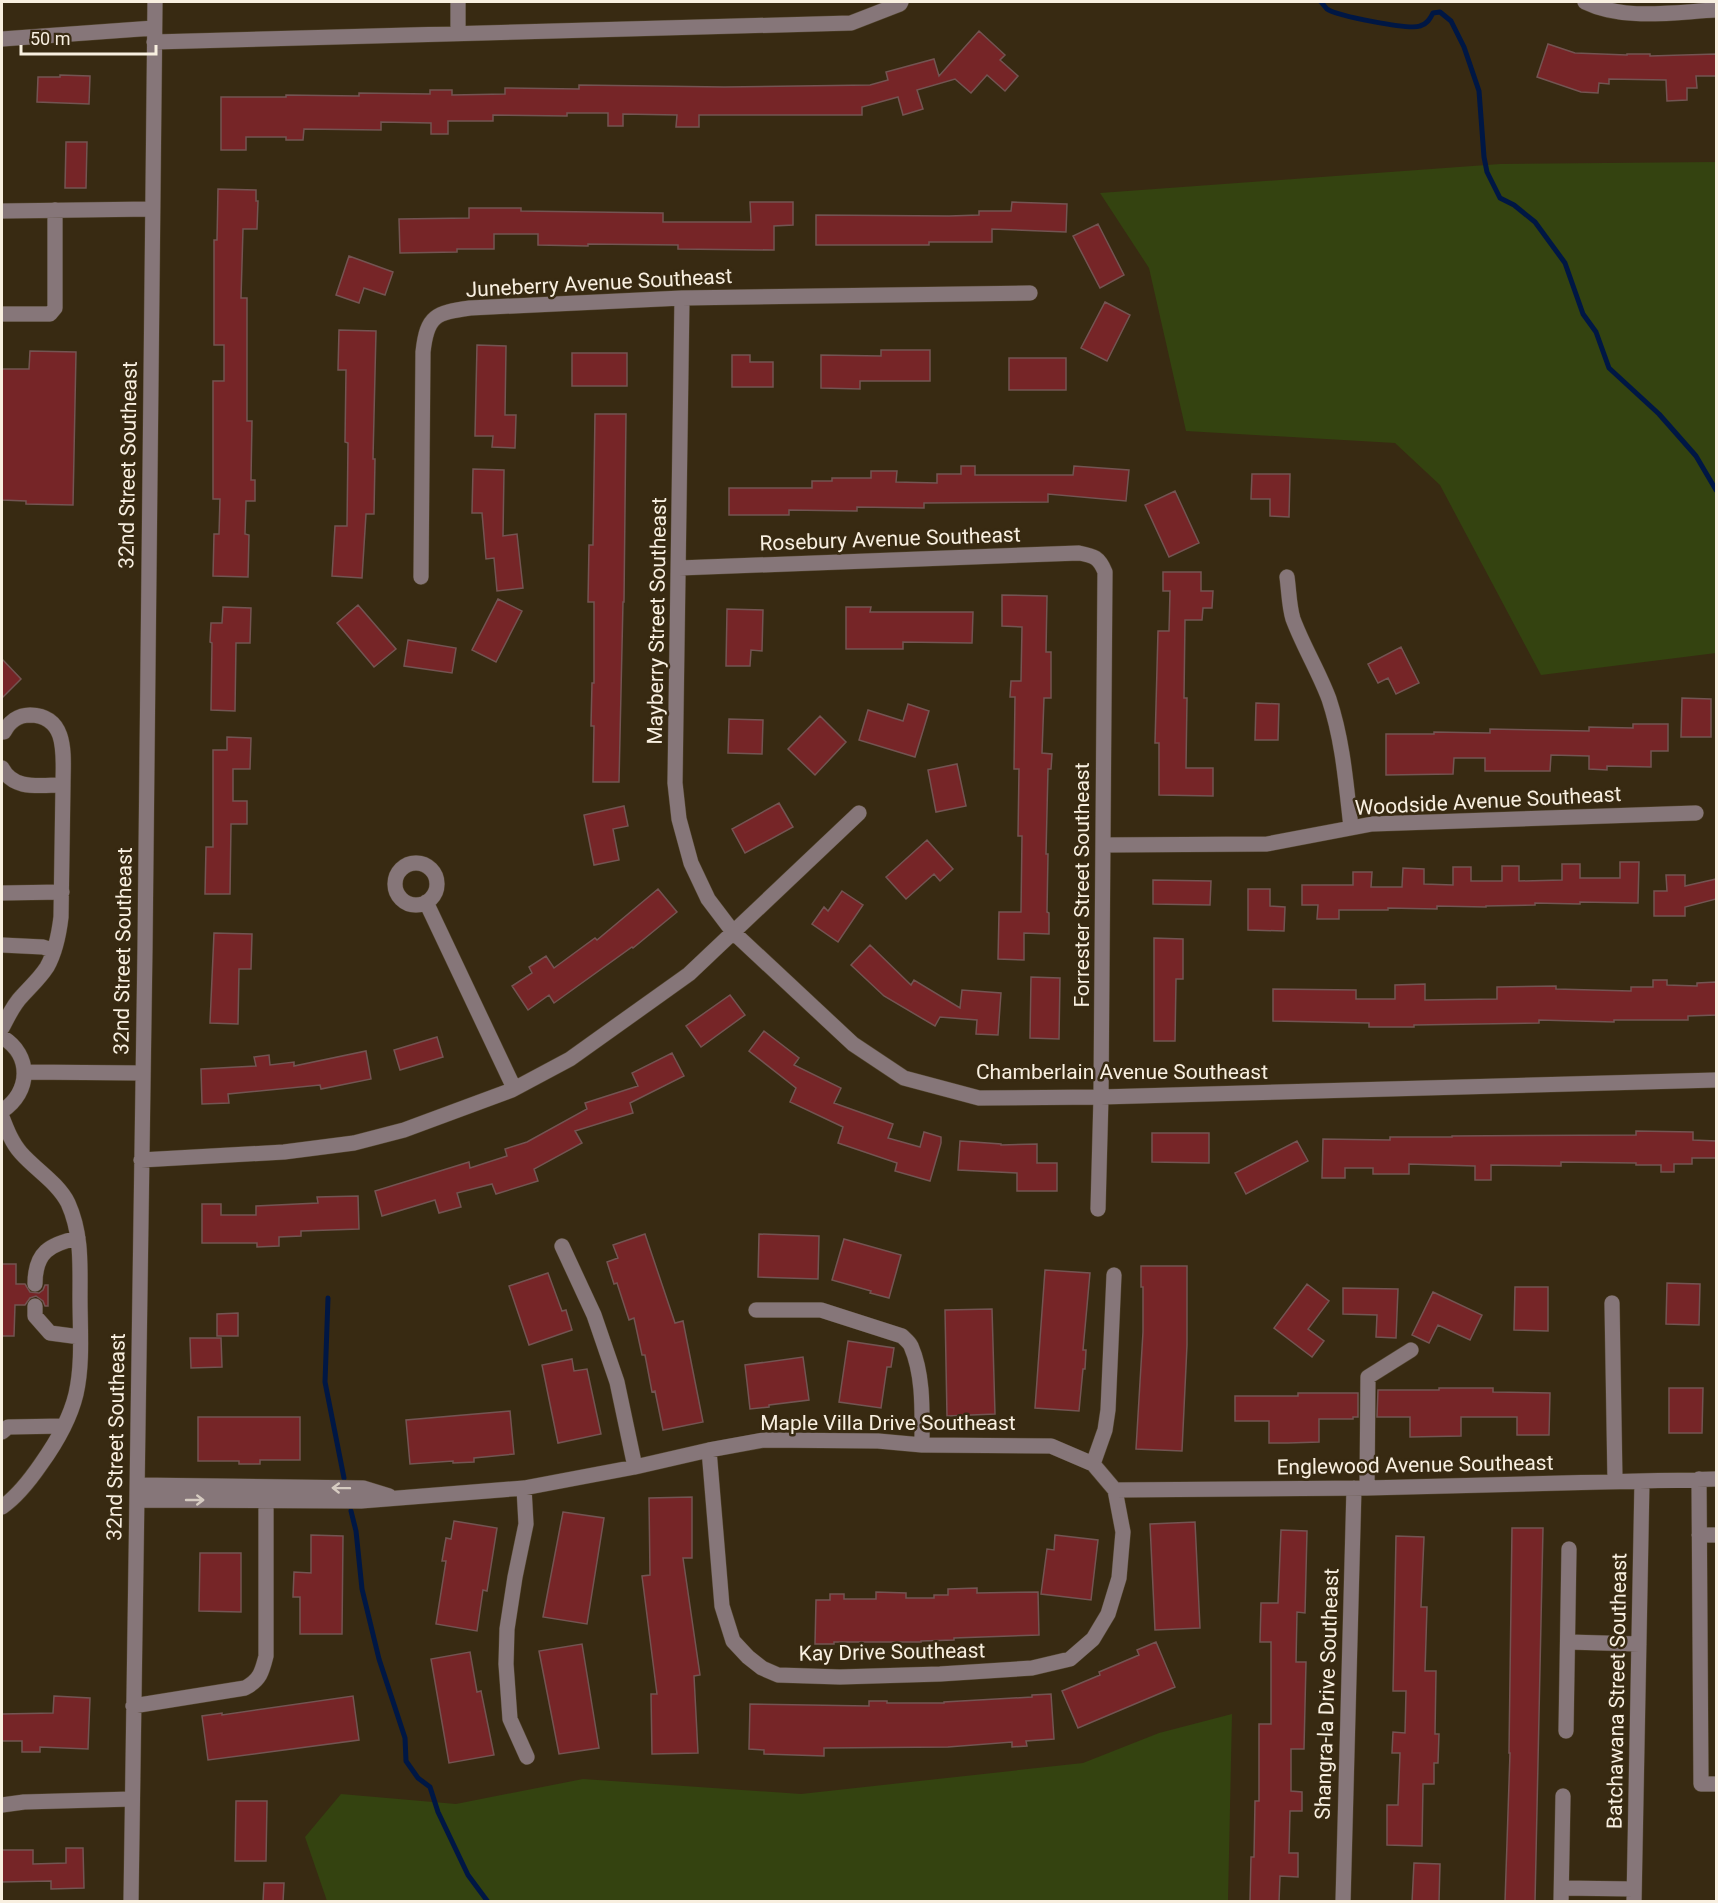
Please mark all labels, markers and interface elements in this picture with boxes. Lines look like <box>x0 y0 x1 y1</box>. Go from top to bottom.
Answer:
scale bar <box>21 18 156 56</box>
text: 50 m <box>30 28 70 49</box>
street label: Juneberry Avenue Southeast <box>465 264 733 302</box>
street label: 32nd Street Southeast <box>114 361 142 569</box>
street label: Mayberry Street Southeast <box>643 497 671 745</box>
street label: Rosebury Avenue Southeast <box>759 522 1021 556</box>
street label: Forrester Street Southeast <box>1070 762 1094 1008</box>
street label: Woodside Avenue Southeast <box>1354 782 1622 820</box>
street label: 32nd Street Southeast <box>109 847 137 1055</box>
street label: Chamberlain Avenue Southeast <box>976 1060 1268 1084</box>
street label: 32nd Street Southeast <box>102 1333 130 1541</box>
street label: Maple Villa Drive Southeast <box>760 1411 1016 1435</box>
street label: Englewood Avenue Southeast <box>1276 1451 1554 1479</box>
one-way arrow <box>331 1482 351 1494</box>
one-way arrow <box>185 1494 205 1506</box>
street label: Batchawana Street Southeast <box>1603 1553 1631 1829</box>
street label: Shangra-la Drive Southeast <box>1311 1568 1343 1820</box>
street label: Kay Drive Southeast <box>798 1638 986 1666</box>

